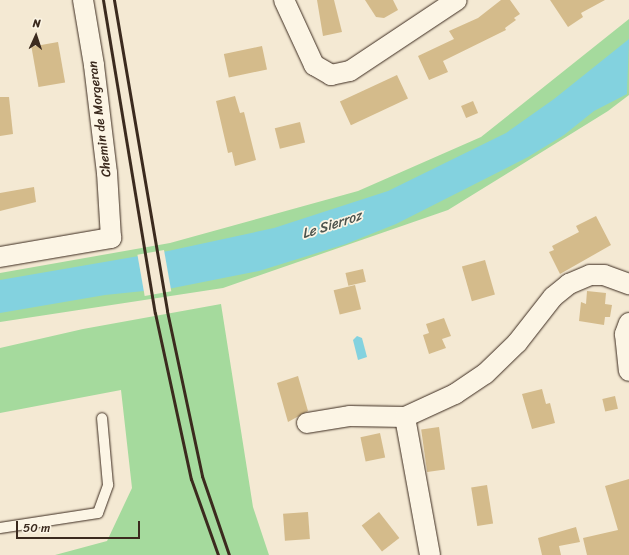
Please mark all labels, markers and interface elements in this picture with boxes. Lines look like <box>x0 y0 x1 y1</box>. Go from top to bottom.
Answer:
text: N <box>32 14 41 33</box>
north arrow <box>16 16 56 56</box>
street label: Chemin de Morgeran <box>85 60 115 178</box>
water label: Le Sierroz <box>300 207 364 243</box>
scale bar <box>18 513 142 539</box>
text: 50 m <box>23 517 50 539</box>

